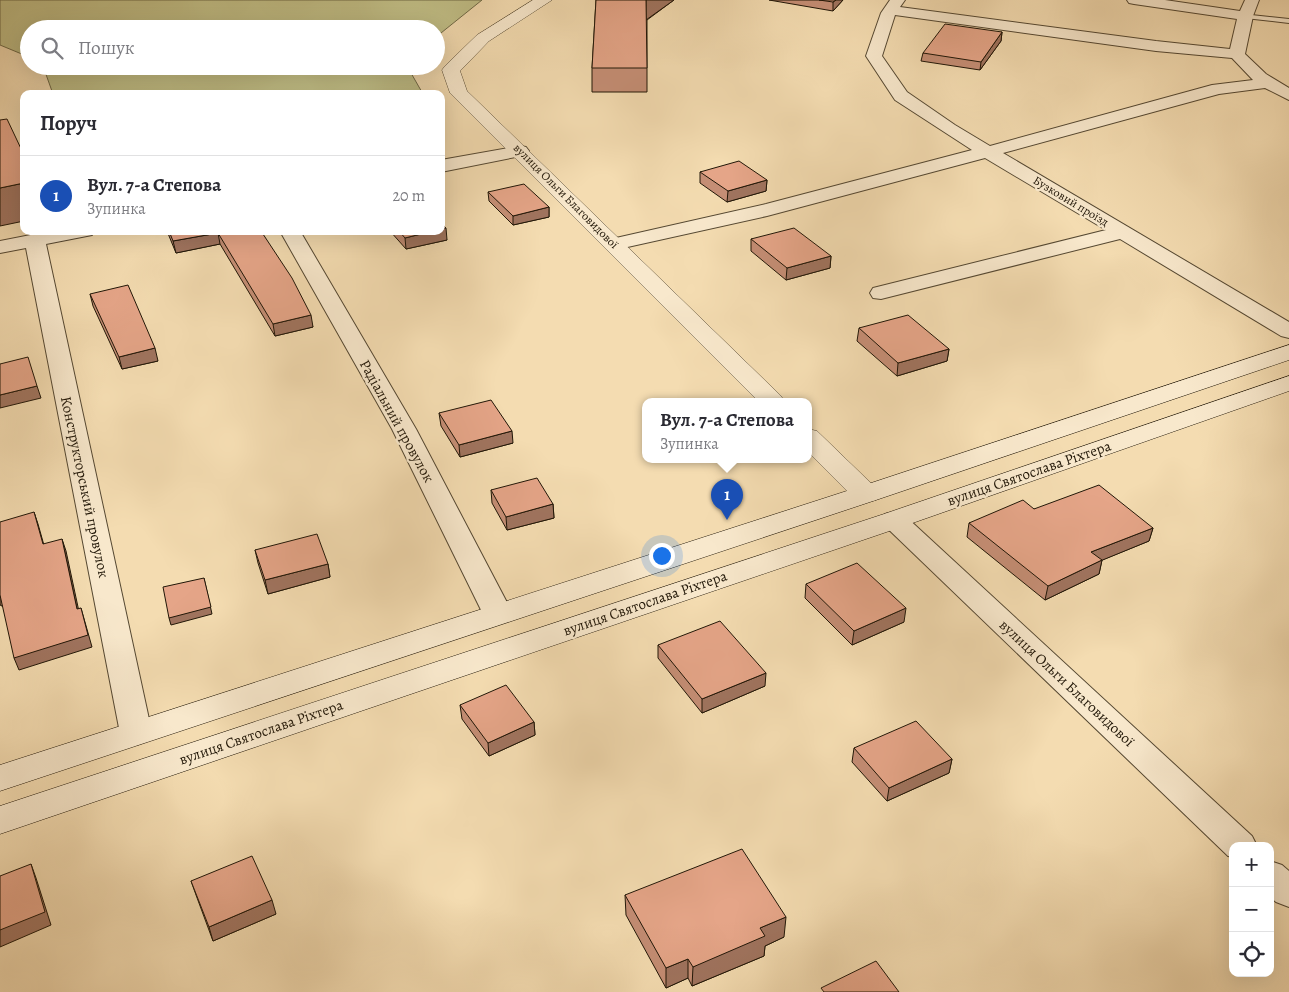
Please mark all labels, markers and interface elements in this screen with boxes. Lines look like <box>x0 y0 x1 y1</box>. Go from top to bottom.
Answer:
search box <box>20 20 445 75</box>
icon: search <box>38 34 66 62</box>
text: Пошук <box>78 35 135 61</box>
text: Поруч <box>40 109 97 137</box>
street label: вулиця Ольги Благовидової <box>510 140 622 252</box>
text: Вул. 7-а Степова <box>87 172 221 198</box>
street label: Бузковий проїзд <box>1030 172 1112 230</box>
text: 1 <box>53 185 59 207</box>
text: 20 m <box>392 185 425 207</box>
text: Зупинка <box>87 198 146 220</box>
street label: Радіальний провулок <box>355 356 439 486</box>
street label: Конструкторський провулок <box>56 394 114 580</box>
popup <box>642 398 812 463</box>
text: Вул. 7-а Степова <box>660 407 794 433</box>
text: Зупинка <box>660 433 719 455</box>
street label: вулиця Святослава Ріхтера <box>944 435 1114 511</box>
pin: 1 <box>711 479 743 520</box>
your location <box>649 543 675 569</box>
street label: вулиця Святослава Ріхтера <box>560 565 730 641</box>
street label: вулиця Ольги Благовидової <box>995 615 1139 751</box>
street label: вулиця Святослава Ріхтера <box>176 694 346 770</box>
map controls <box>1229 842 1274 977</box>
button: + <box>1229 842 1274 887</box>
button: − <box>1229 887 1274 932</box>
button: locate <box>1229 932 1274 977</box>

